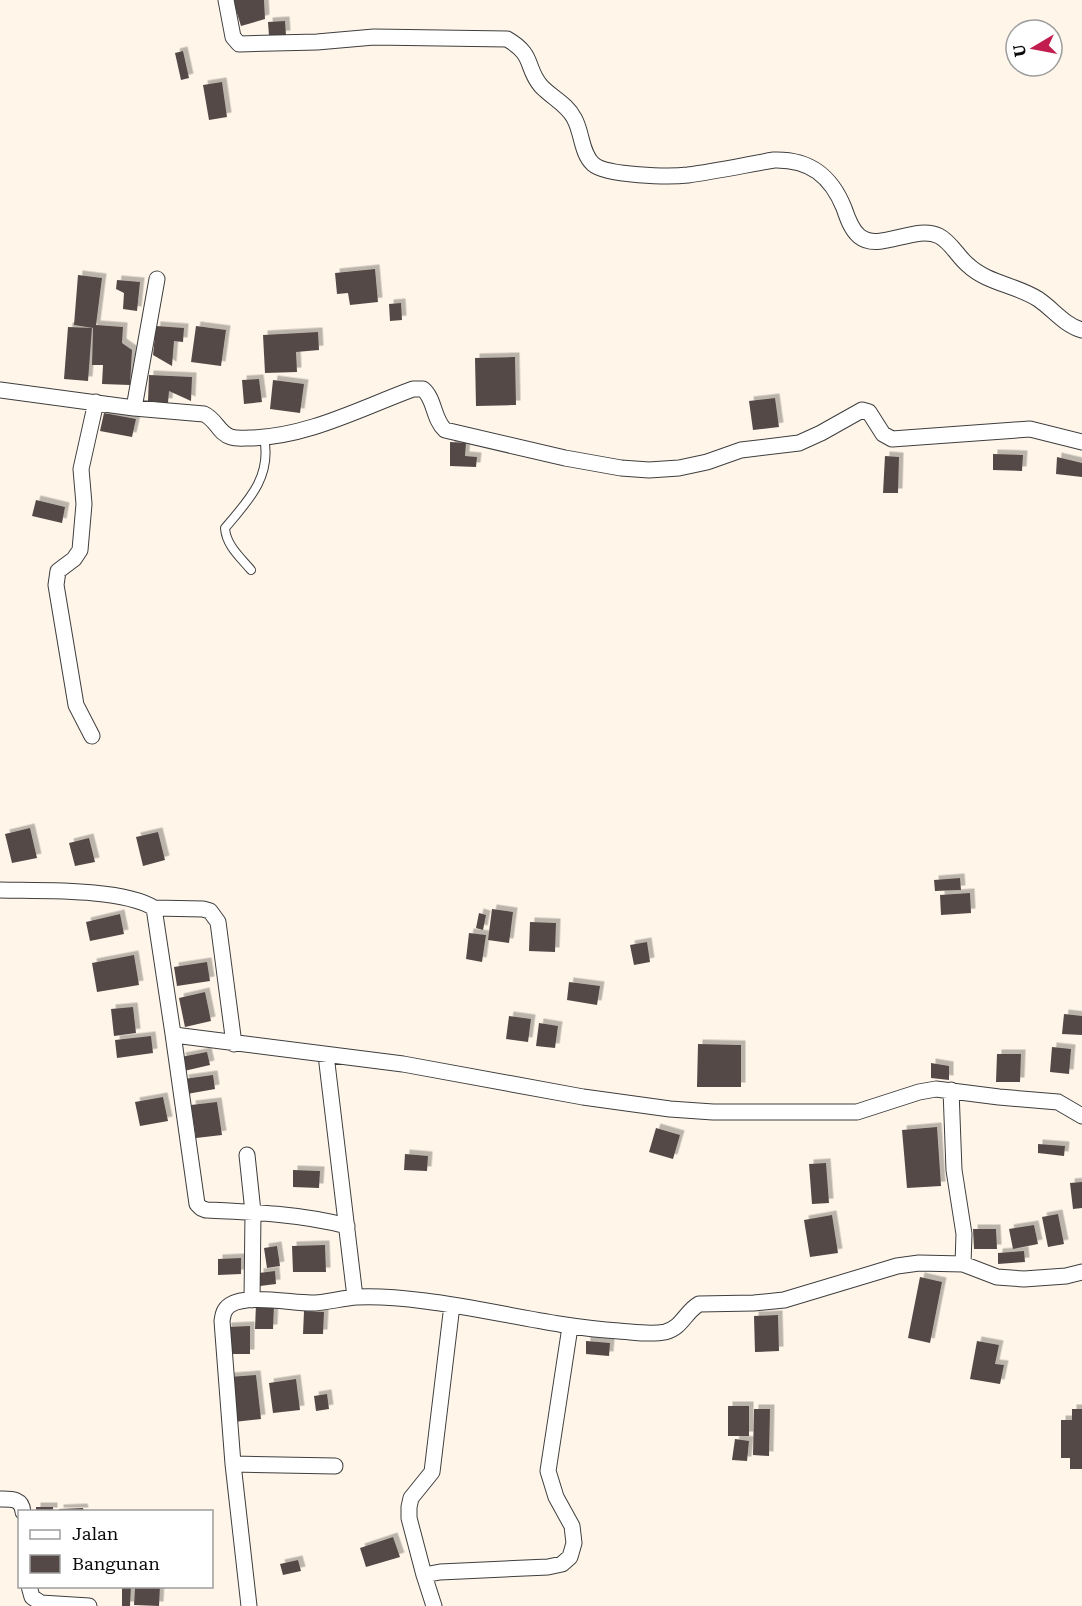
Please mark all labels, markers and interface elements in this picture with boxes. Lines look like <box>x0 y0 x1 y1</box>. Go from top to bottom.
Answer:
north arrow <box>1004 18 1064 78</box>
text: U <box>1009 43 1030 58</box>
legend <box>18 1510 213 1588</box>
text: Jalan <box>72 1523 119 1544</box>
text: Bangunan <box>72 1553 160 1574</box>

